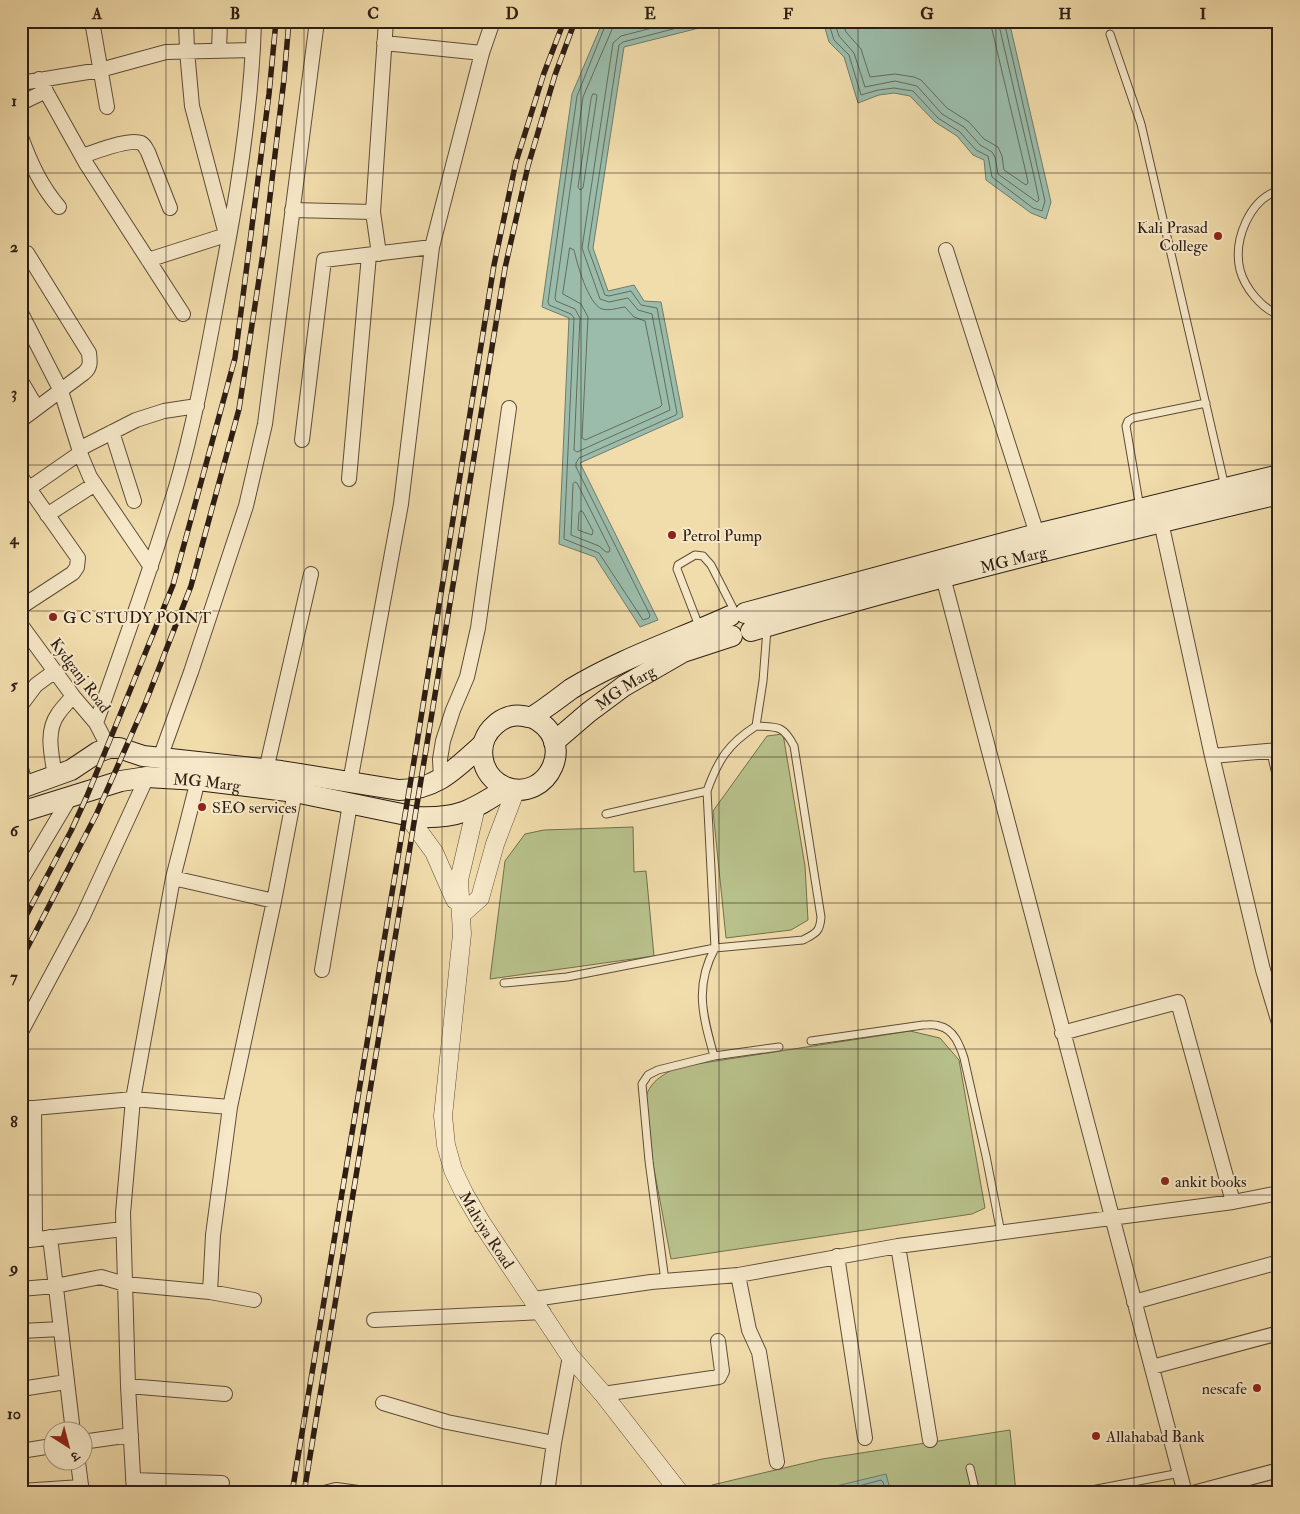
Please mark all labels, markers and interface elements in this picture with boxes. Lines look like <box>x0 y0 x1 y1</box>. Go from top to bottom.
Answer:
text: A <box>91 4 103 24</box>
text: B <box>230 4 240 24</box>
text: C <box>367 4 379 24</box>
text: D <box>505 4 519 24</box>
text: E <box>644 4 656 24</box>
text: F <box>783 4 793 24</box>
text: G <box>920 4 934 24</box>
text: H <box>1058 4 1072 24</box>
text: I <box>1200 4 1207 24</box>
text: 1 <box>11 91 17 111</box>
place label: Kali Prasad College <box>1137 218 1208 256</box>
marker: Kali Prasad College <box>1212 230 1224 242</box>
text: 2 <box>10 237 18 257</box>
text: 3 <box>11 383 17 403</box>
place label: Petrol Pump <box>682 526 762 547</box>
text: 4 <box>9 529 20 549</box>
marker: Petrol Pump <box>666 529 678 541</box>
street label: MG Marg <box>978 542 1050 578</box>
place label: G C STUDY POINT <box>63 608 211 628</box>
marker: G C STUDY POINT <box>47 611 59 623</box>
street label: Kydganj Road <box>46 634 115 717</box>
street label: MG Marg <box>592 661 660 715</box>
text: 5 <box>10 675 18 695</box>
street label: MG Marg <box>172 770 243 796</box>
place label: SEO services <box>212 798 297 818</box>
marker: SEO services <box>196 801 208 813</box>
text: 6 <box>10 821 20 841</box>
text: 7 <box>10 967 18 987</box>
text: 8 <box>10 1112 18 1132</box>
place label: ankit books <box>1175 1172 1246 1192</box>
marker: ankit books <box>1159 1175 1171 1187</box>
street label: Malviya Road <box>454 1188 518 1273</box>
text: 9 <box>8 1258 18 1278</box>
place label: nescafe <box>1202 1379 1247 1399</box>
marker: nescafe <box>1251 1382 1263 1394</box>
text: 10 <box>7 1404 21 1424</box>
north arrow <box>42 1422 92 1472</box>
place label: Allahabad Bank <box>1105 1427 1205 1447</box>
marker: Allahabad Bank <box>1090 1430 1102 1442</box>
text: उ <box>67 1447 84 1466</box>

